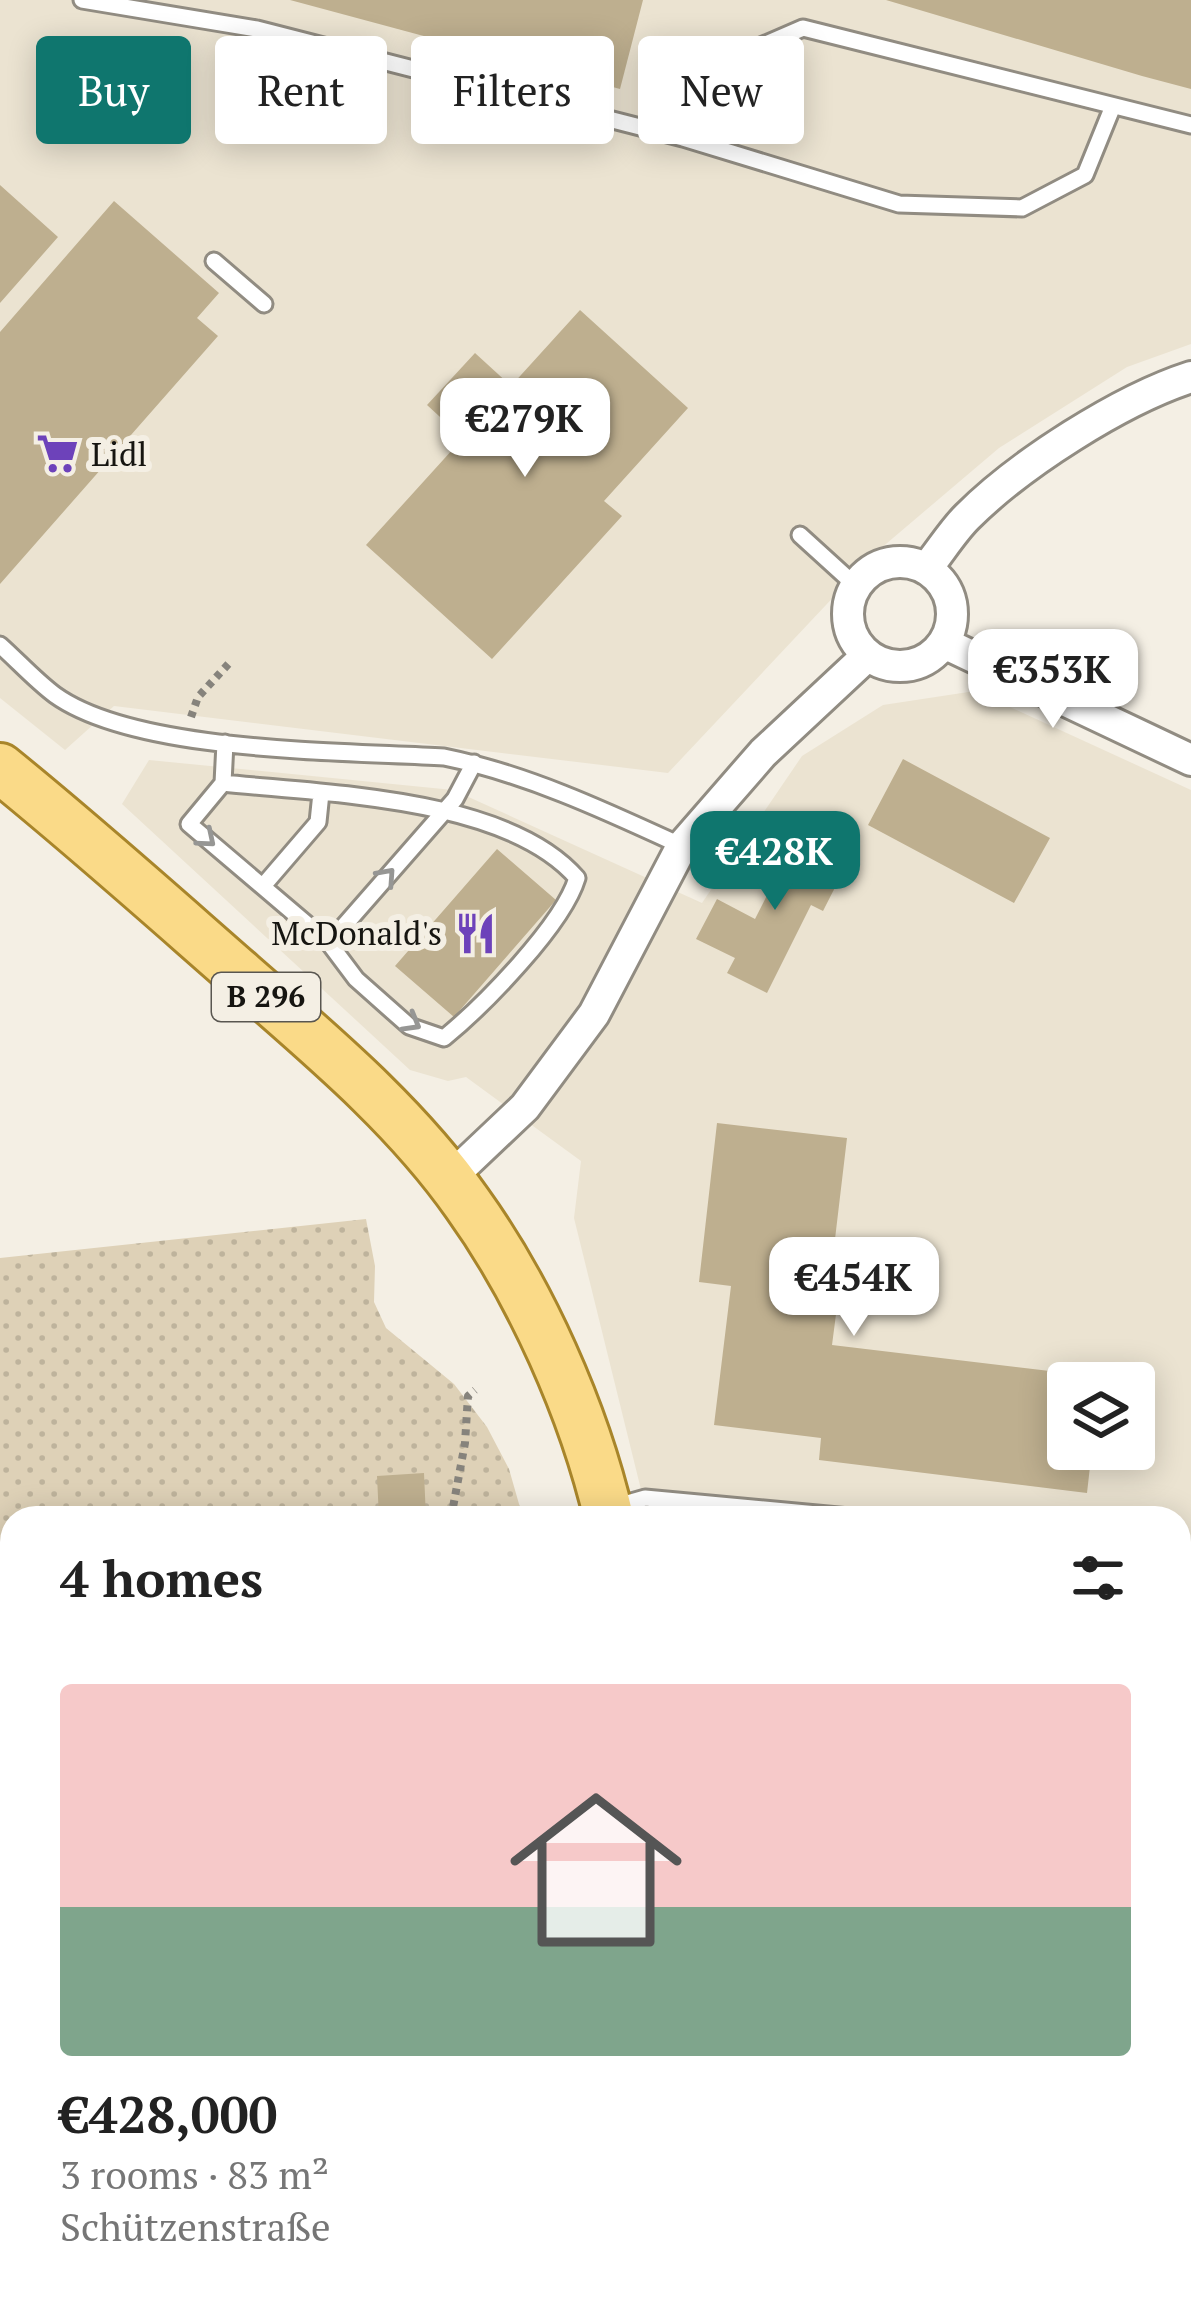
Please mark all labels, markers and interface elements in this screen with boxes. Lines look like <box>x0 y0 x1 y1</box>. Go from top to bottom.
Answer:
chip: Buy <box>36 36 191 144</box>
chip: Rent <box>215 36 387 144</box>
chip: Filters <box>411 36 614 144</box>
chip: New <box>638 36 804 144</box>
pin: €279K <box>441 378 609 480</box>
text: €279K <box>467 391 583 443</box>
supermarket icon: Lidl <box>34 431 80 477</box>
place label: Lidl <box>91 432 147 475</box>
pin: €353K <box>969 629 1137 731</box>
text: €353K <box>995 642 1111 694</box>
pin: €428K <box>691 811 859 913</box>
text: €428K <box>717 824 833 876</box>
one-way arrow <box>193 825 215 847</box>
one-way arrow <box>373 868 394 889</box>
restaurant icon: McDonald's <box>453 910 499 956</box>
place label: McDonald's <box>271 911 442 954</box>
road number: B 296 <box>212 973 320 1021</box>
one-way arrow <box>399 1009 421 1032</box>
pin: €454K <box>770 1237 938 1339</box>
text: €454K <box>796 1250 912 1302</box>
map controls <box>1047 1362 1155 1470</box>
button: layers <box>1047 1362 1155 1470</box>
text: 4 homes <box>60 1544 263 1612</box>
icon: filters <box>1065 1545 1131 1611</box>
icon: home <box>488 1762 704 1978</box>
text: €428,000 <box>60 2080 277 2148</box>
text: 3 rooms · 83 m² <box>60 2148 329 2200</box>
text: Schützenstraße <box>60 2200 331 2252</box>

